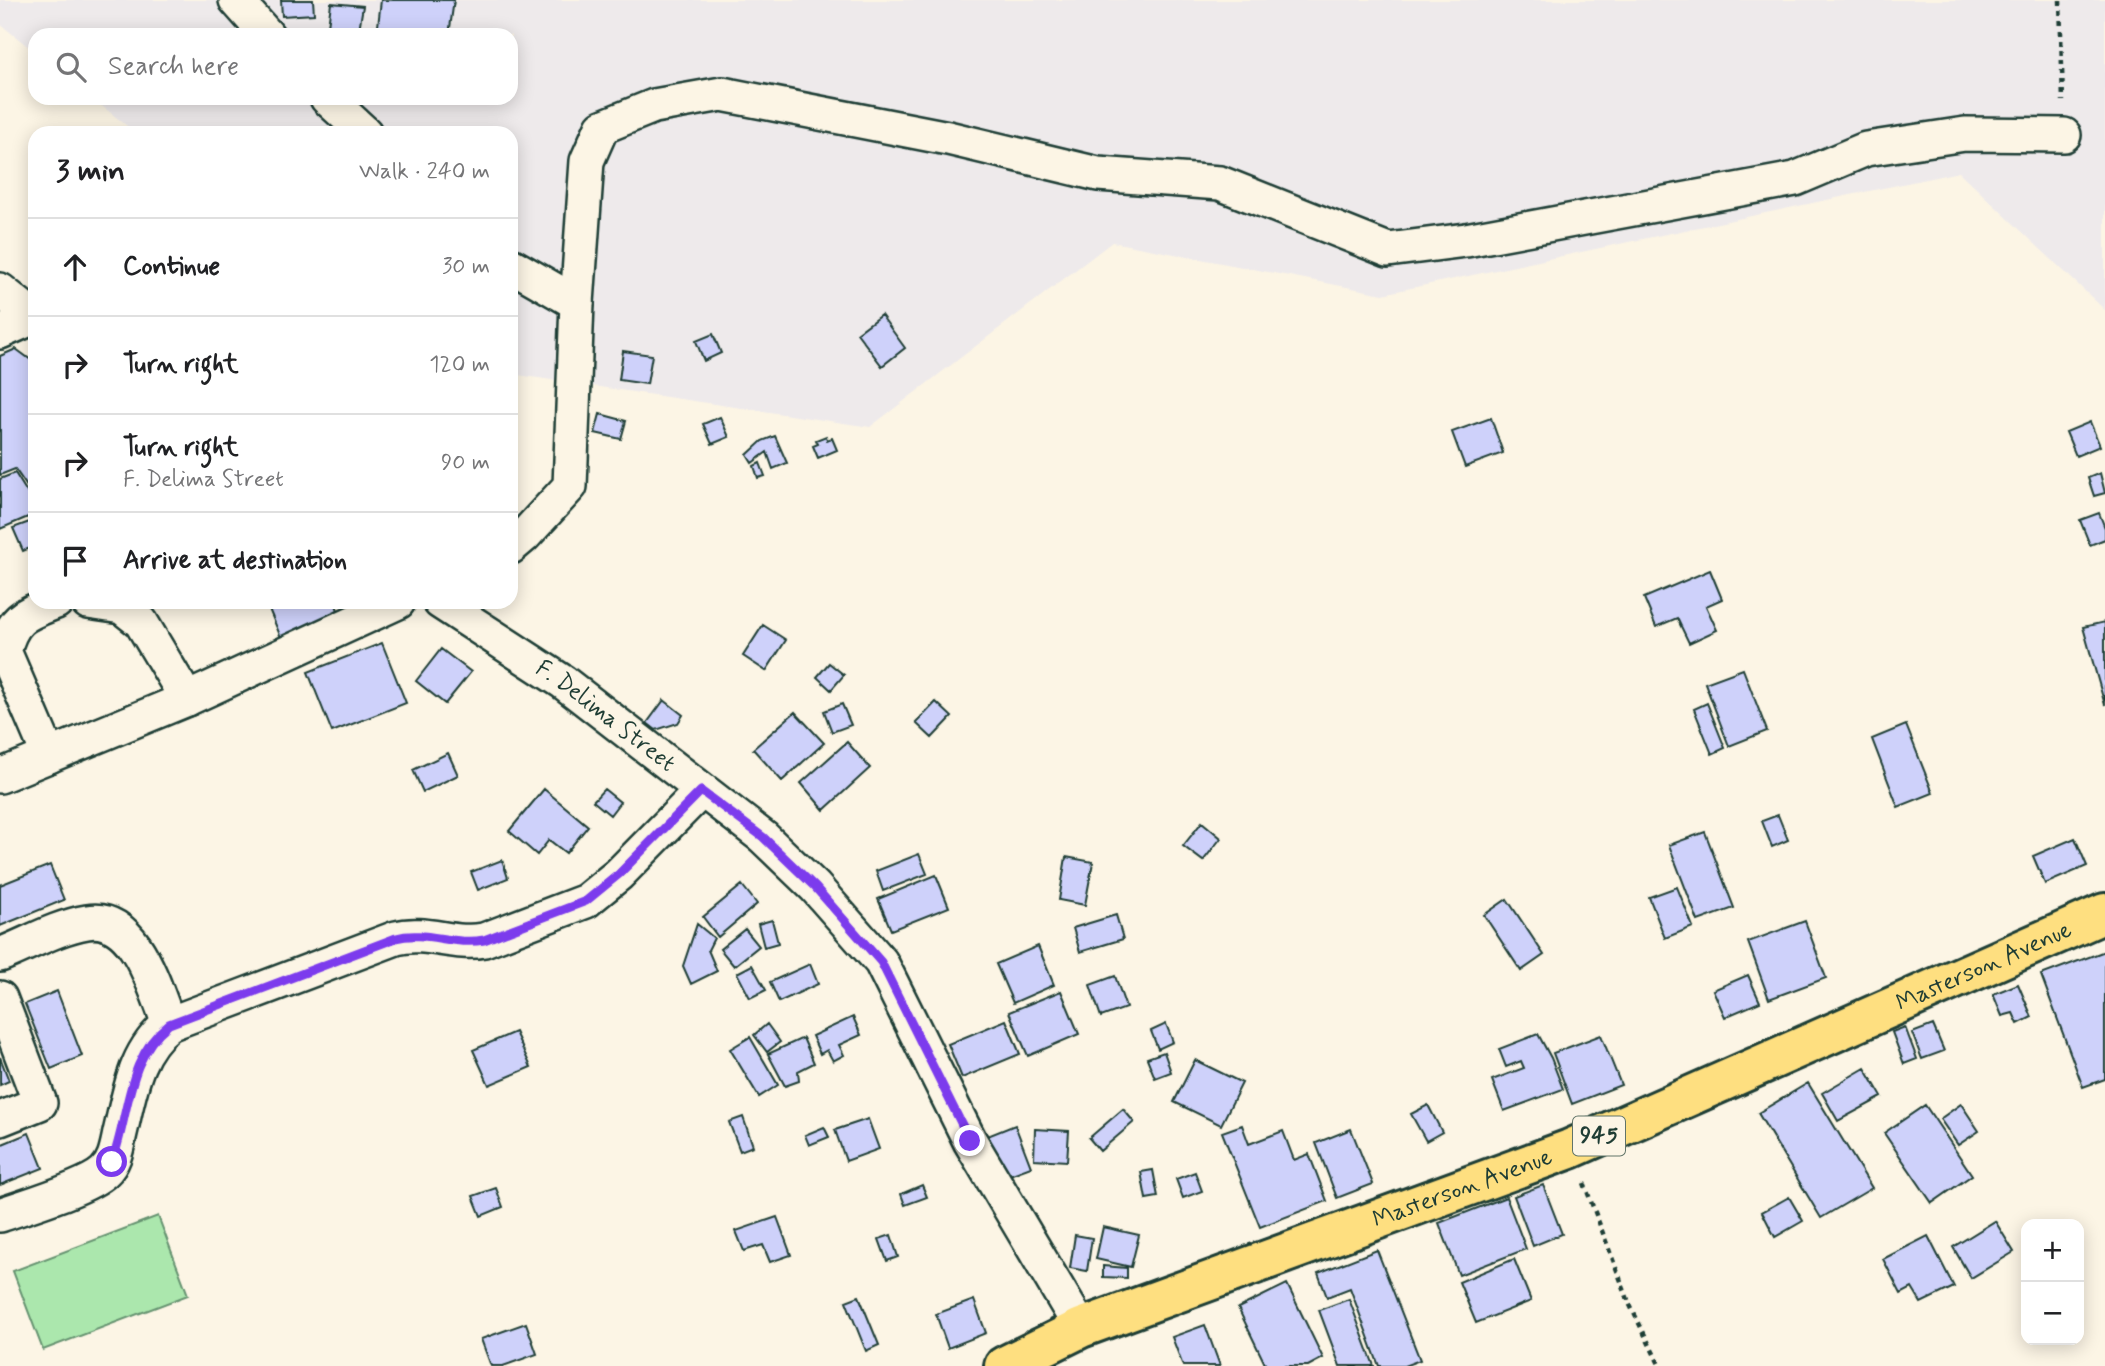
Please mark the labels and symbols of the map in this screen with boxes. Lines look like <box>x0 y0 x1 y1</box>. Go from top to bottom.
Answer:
street label: F. Delima Street <box>530 653 682 779</box>
street label: Masterson Avenue <box>1891 914 2077 1019</box>
road number: 945 <box>1573 1116 1625 1156</box>
route end <box>954 1125 985 1156</box>
street label: Masterson Avenue <box>1368 1141 1556 1235</box>
route start <box>96 1146 127 1177</box>

